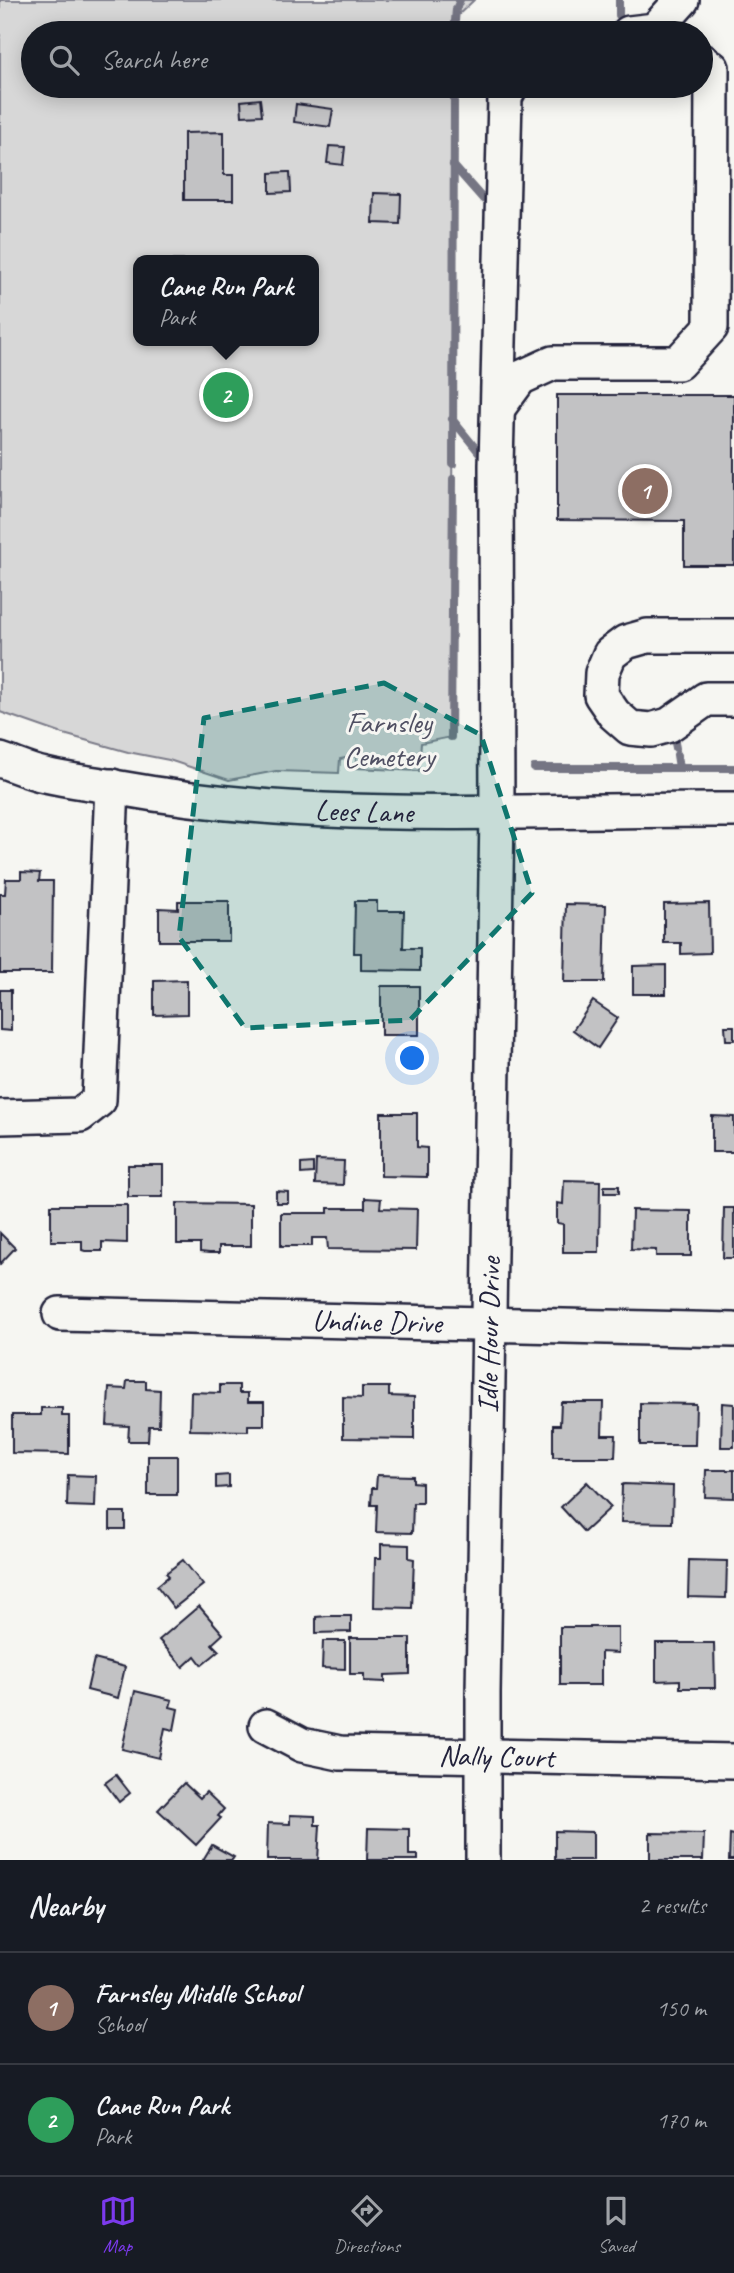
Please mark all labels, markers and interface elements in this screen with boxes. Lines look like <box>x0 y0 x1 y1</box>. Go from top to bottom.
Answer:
search box <box>21 21 713 98</box>
icon: search <box>45 41 83 79</box>
text: Search here <box>101 43 207 76</box>
popup <box>133 255 319 346</box>
text: Cane Run Park <box>159 270 293 303</box>
text: Park <box>159 303 196 332</box>
pin: 2 <box>203 369 249 421</box>
pin: 1 <box>622 465 668 517</box>
park label: Farnsley Cemetery <box>343 703 437 775</box>
street label: Lees Lane <box>314 791 416 831</box>
your location <box>395 1041 429 1075</box>
street label: Idle Hour Drive <box>468 1255 509 1413</box>
street label: Undine Drive <box>312 1301 444 1342</box>
street label: Nally Court <box>438 1736 558 1776</box>
text: Nearby <box>28 1887 104 1925</box>
text: 2 results <box>639 1891 706 1920</box>
text: Farnsley Middle School <box>95 1977 300 2010</box>
text: 1 <box>46 1994 56 2023</box>
text: 150 m <box>657 1994 706 2023</box>
text: School <box>95 2010 144 2039</box>
text: Cane Run Park <box>95 2089 229 2122</box>
text: 2 <box>46 2106 56 2135</box>
text: 170 m <box>657 2106 706 2135</box>
text: Park <box>95 2122 131 2151</box>
tab: Map <box>99 2192 137 2258</box>
tab: Directions <box>334 2192 400 2258</box>
tab: Saved <box>597 2192 635 2258</box>

